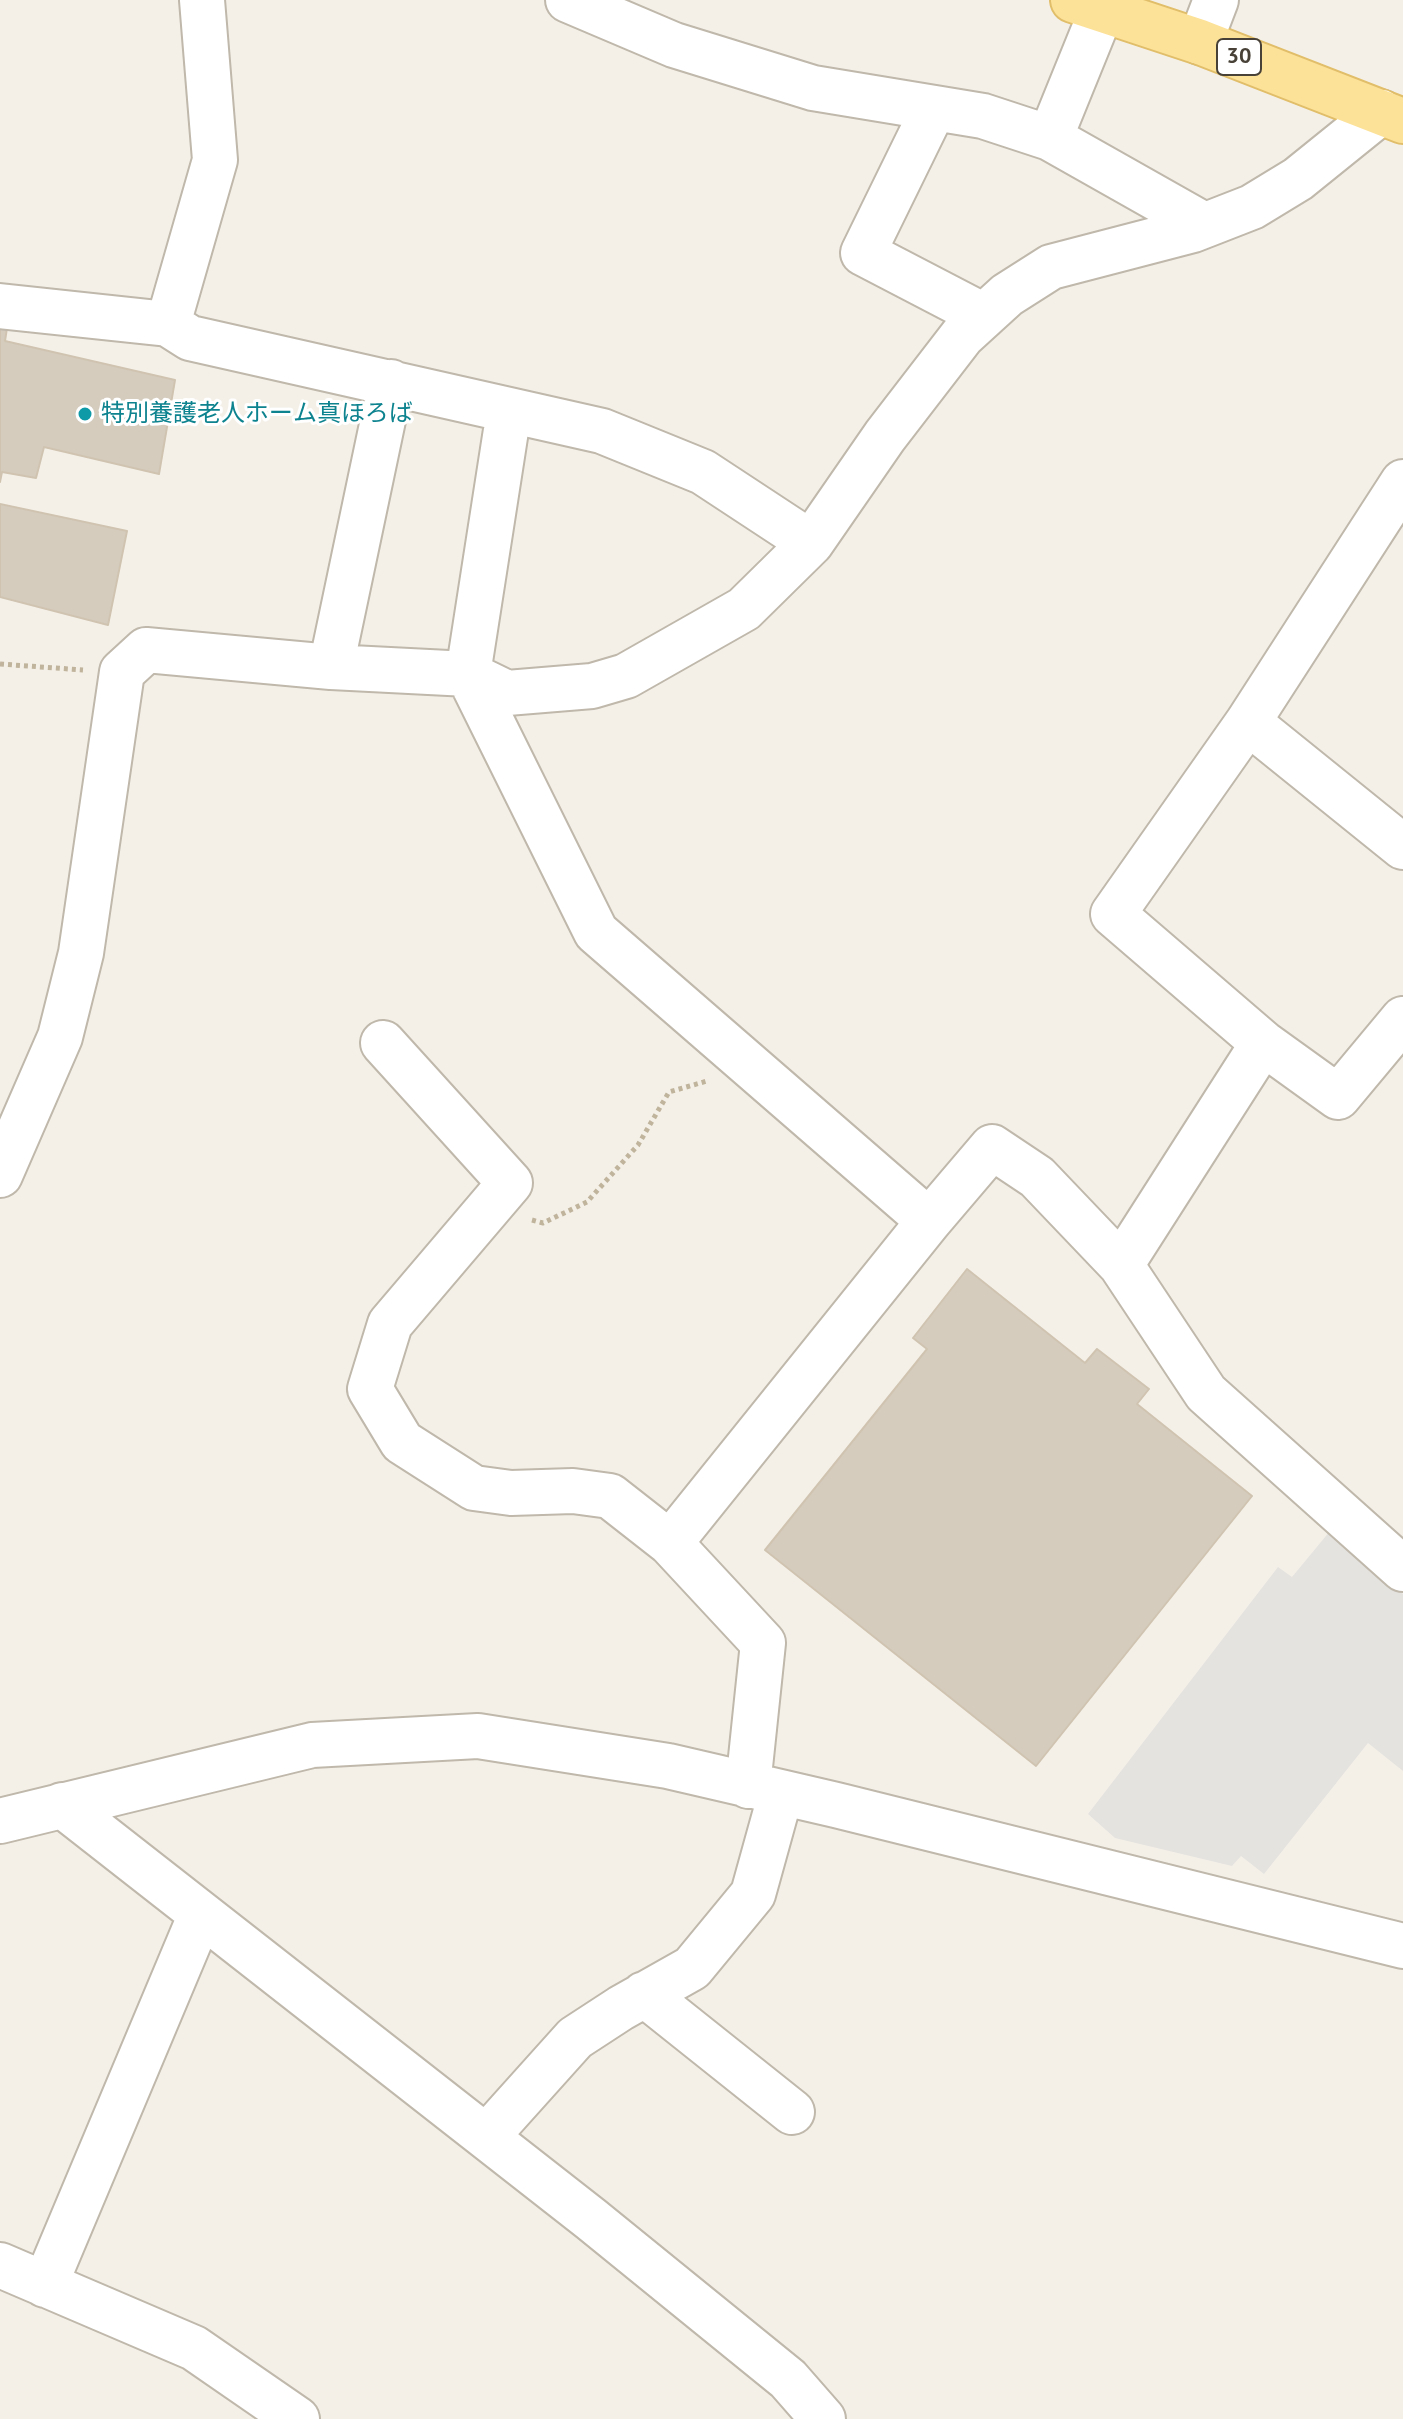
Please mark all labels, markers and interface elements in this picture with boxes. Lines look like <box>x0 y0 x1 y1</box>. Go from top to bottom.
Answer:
road number: 30 <box>1217 39 1261 75</box>
place label: 特別養護老人ホーム真ほろば <box>101 400 413 428</box>
marker: 特別養護老人ホーム真ほろば <box>76 405 94 423</box>

